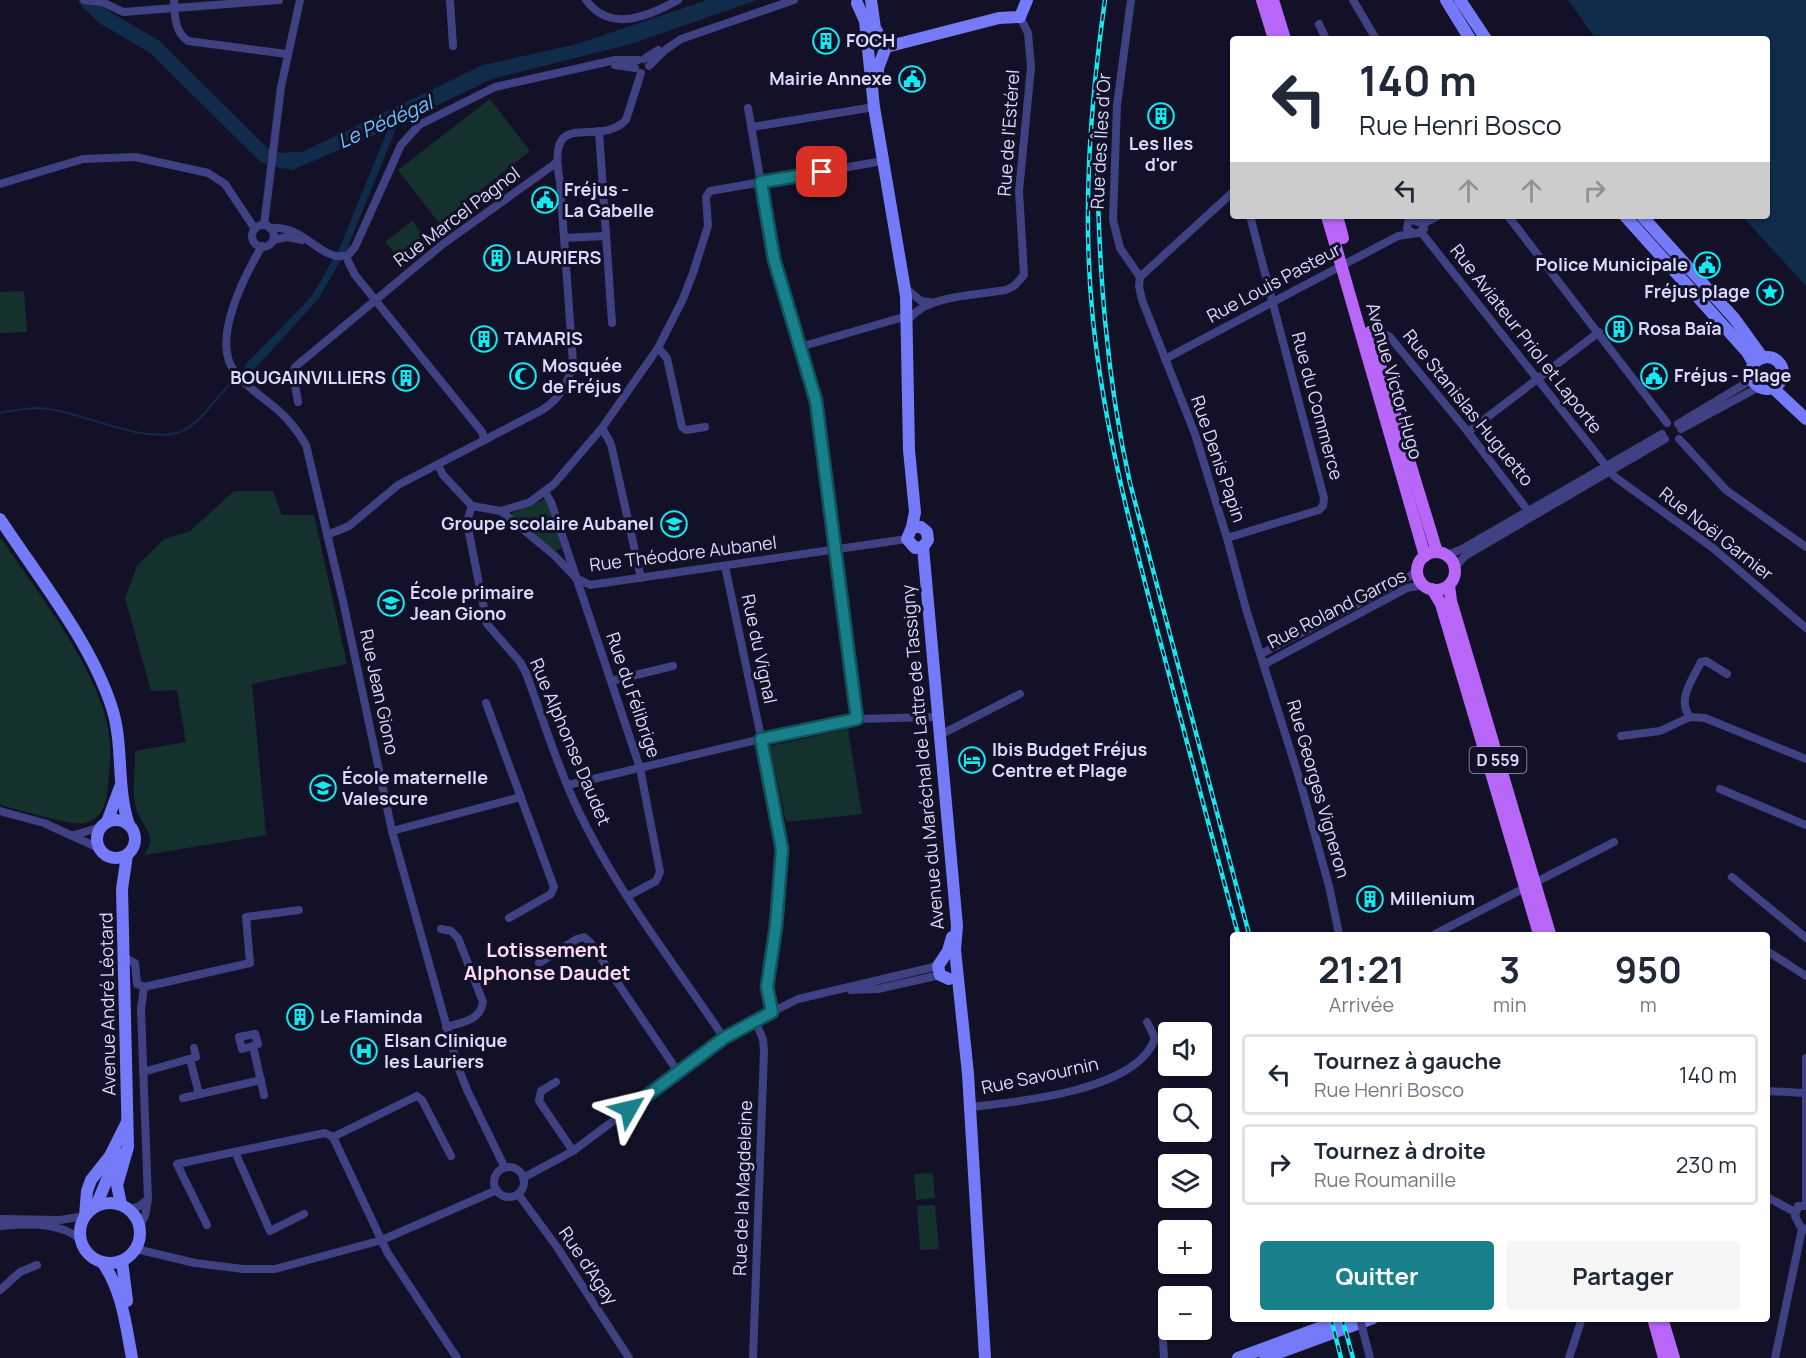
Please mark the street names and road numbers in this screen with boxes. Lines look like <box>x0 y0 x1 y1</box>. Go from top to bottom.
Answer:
street label: Rue de l'Estérel <box>992 69 1024 197</box>
street label: Rue des Îles d'Or <box>1084 72 1116 210</box>
street label: Rue Marcel Pagnol <box>388 161 524 272</box>
street label: Rue Louis Pasteur <box>1202 236 1345 328</box>
street label: Rue Aviateur Priol et Laporte <box>1445 239 1608 438</box>
street label: Avenue Victor Hugo <box>1361 300 1429 462</box>
street label: Rue Stanislas Huguetto <box>1398 324 1539 491</box>
street label: Rue du Commerce <box>1287 329 1349 482</box>
street label: Rue Denis Papin <box>1186 392 1252 525</box>
street label: Rue Noël Garnier <box>1655 481 1779 586</box>
street label: Rue Théodore Aubanel <box>588 530 778 576</box>
street label: Rue Roland Garros <box>1263 563 1410 653</box>
street label: Avenue du Maréchal de Lattre de Tassigny <box>895 583 949 931</box>
street label: Rue du Vignal <box>737 592 783 706</box>
street label: Rue Jean Giono <box>355 627 405 757</box>
street label: Rue du Félibrige <box>601 629 667 761</box>
street label: Rue Alphonse Daudet <box>525 654 617 829</box>
street label: Rue Georges Vigneron <box>1282 697 1356 881</box>
road number: D 559 <box>1470 747 1526 773</box>
street label: Avenue André Léotard <box>93 912 121 1096</box>
street label: Rue Savournin <box>979 1051 1101 1099</box>
street label: Rue de la Magdeleine <box>727 1100 757 1276</box>
street label: Rue d'Agay <box>554 1222 624 1310</box>

